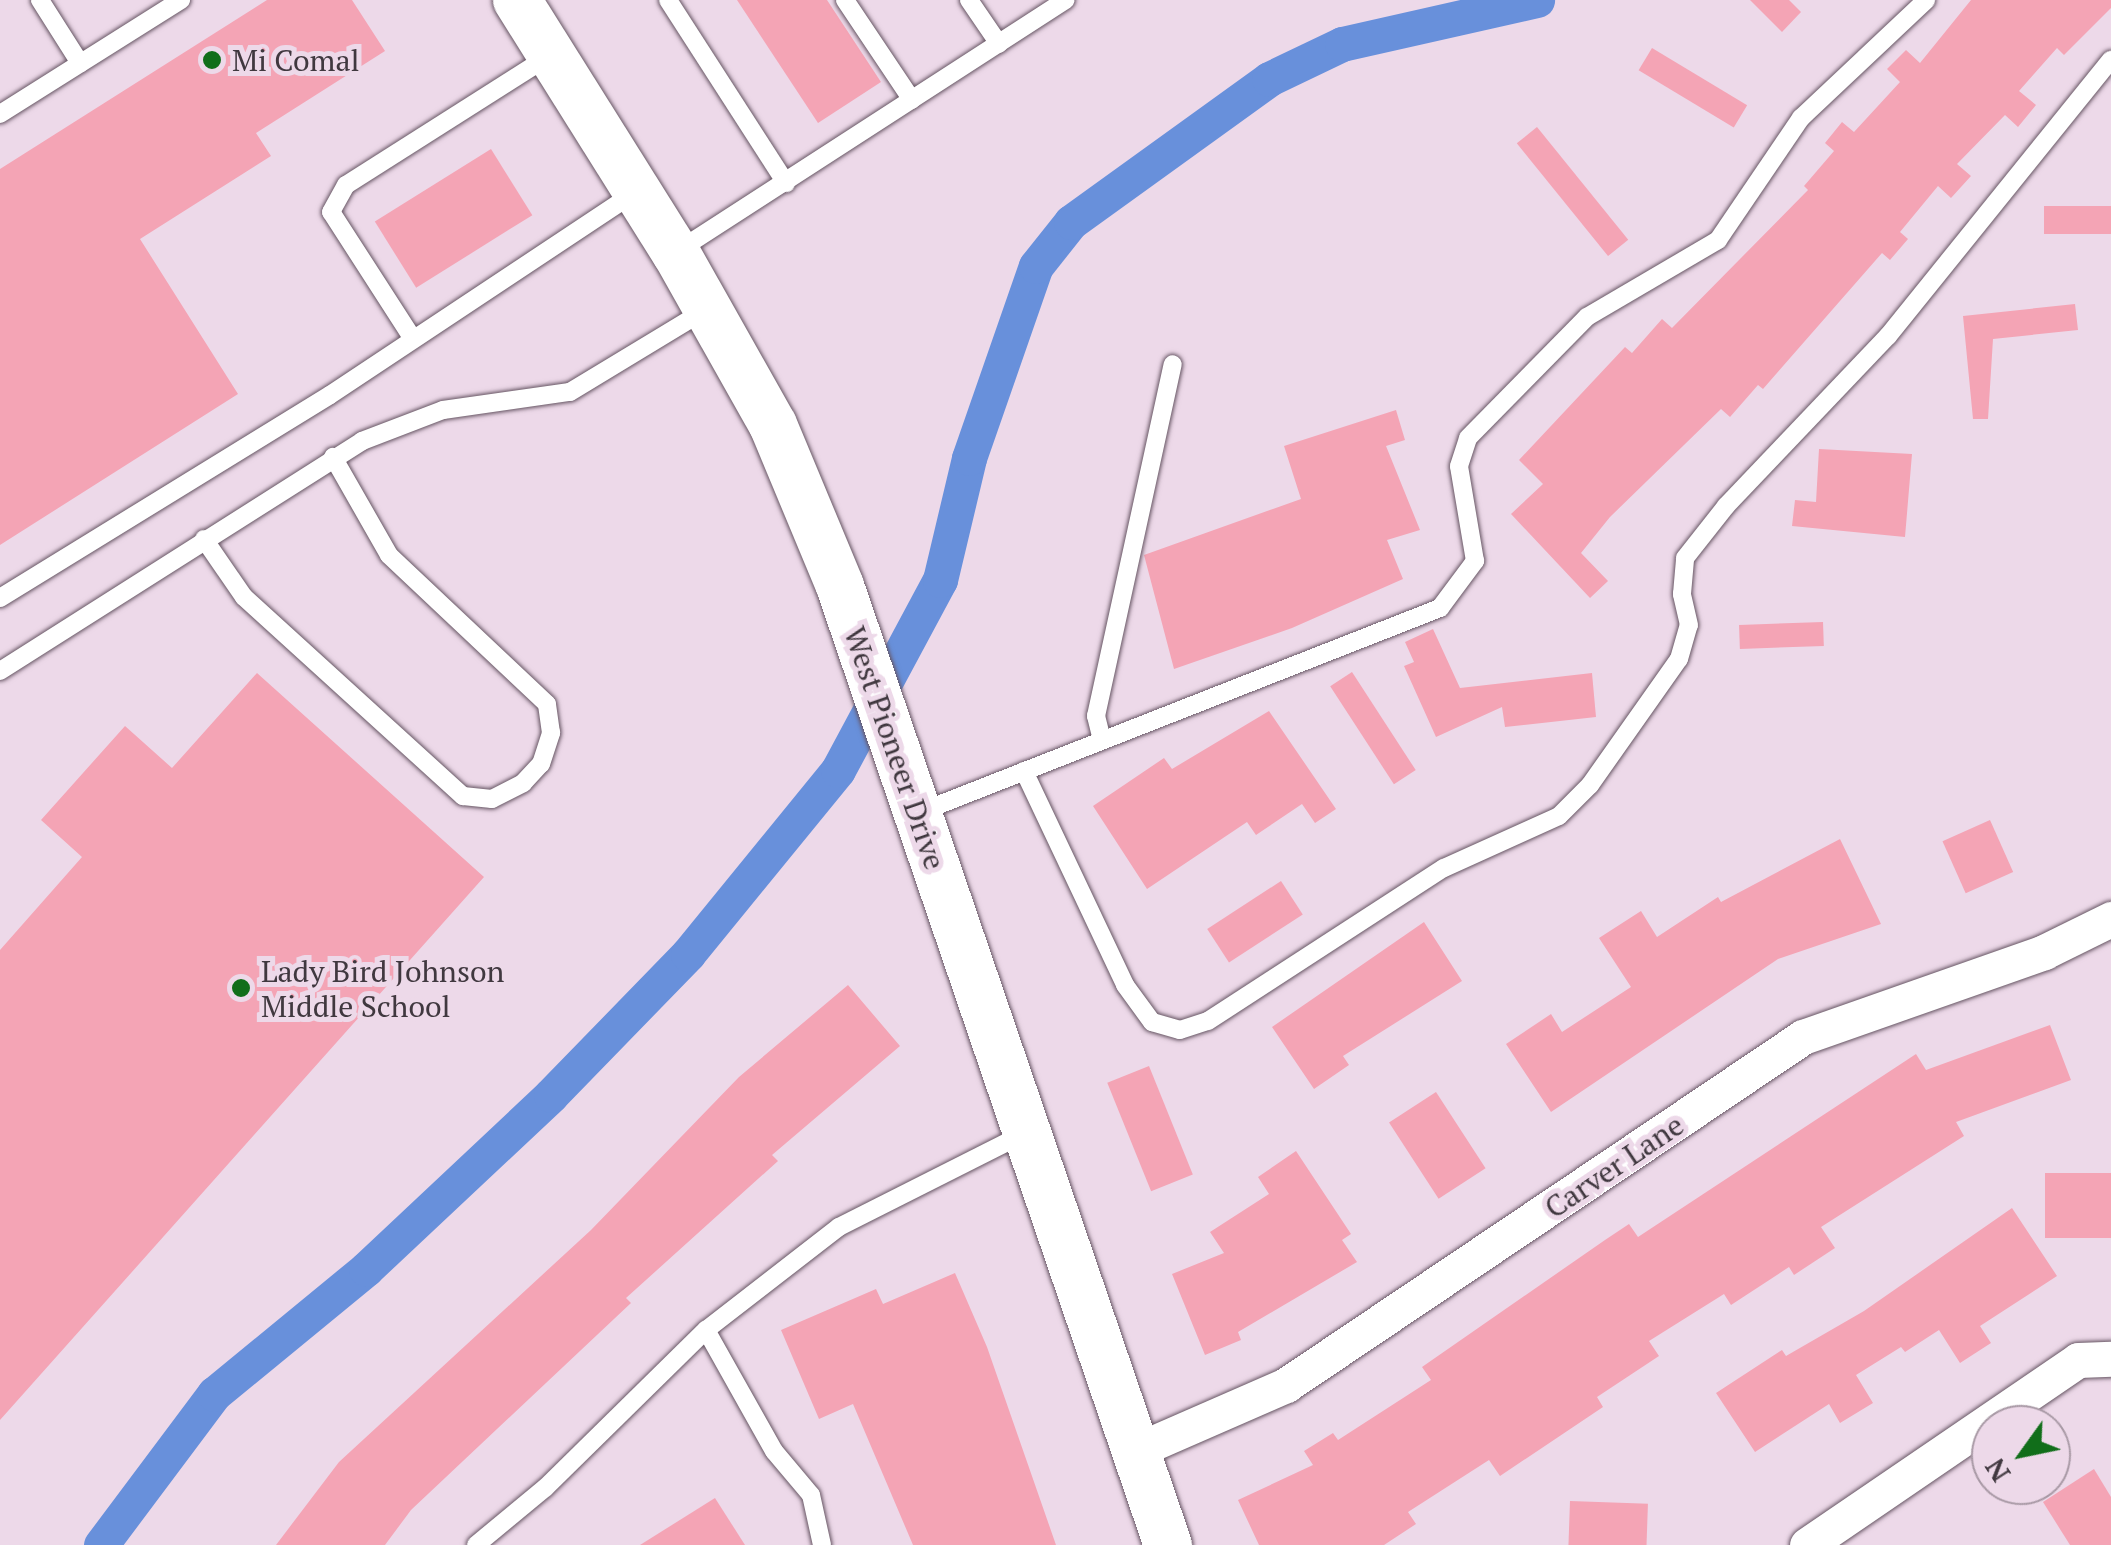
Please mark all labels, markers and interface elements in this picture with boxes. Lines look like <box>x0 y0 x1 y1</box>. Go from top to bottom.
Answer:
place label: Mi Comal <box>232 42 360 78</box>
marker: Mi Comal <box>201 49 223 71</box>
street label: West Pioneer Drive <box>837 622 953 874</box>
place label: Lady Bird Johnson Middle School <box>261 953 504 1024</box>
marker: Lady Bird Johnson Middle School <box>230 977 252 999</box>
street label: Carver Lane <box>1538 1106 1690 1226</box>
north arrow <box>1971 1405 2071 1505</box>
text: N <box>1976 1452 2018 1490</box>

